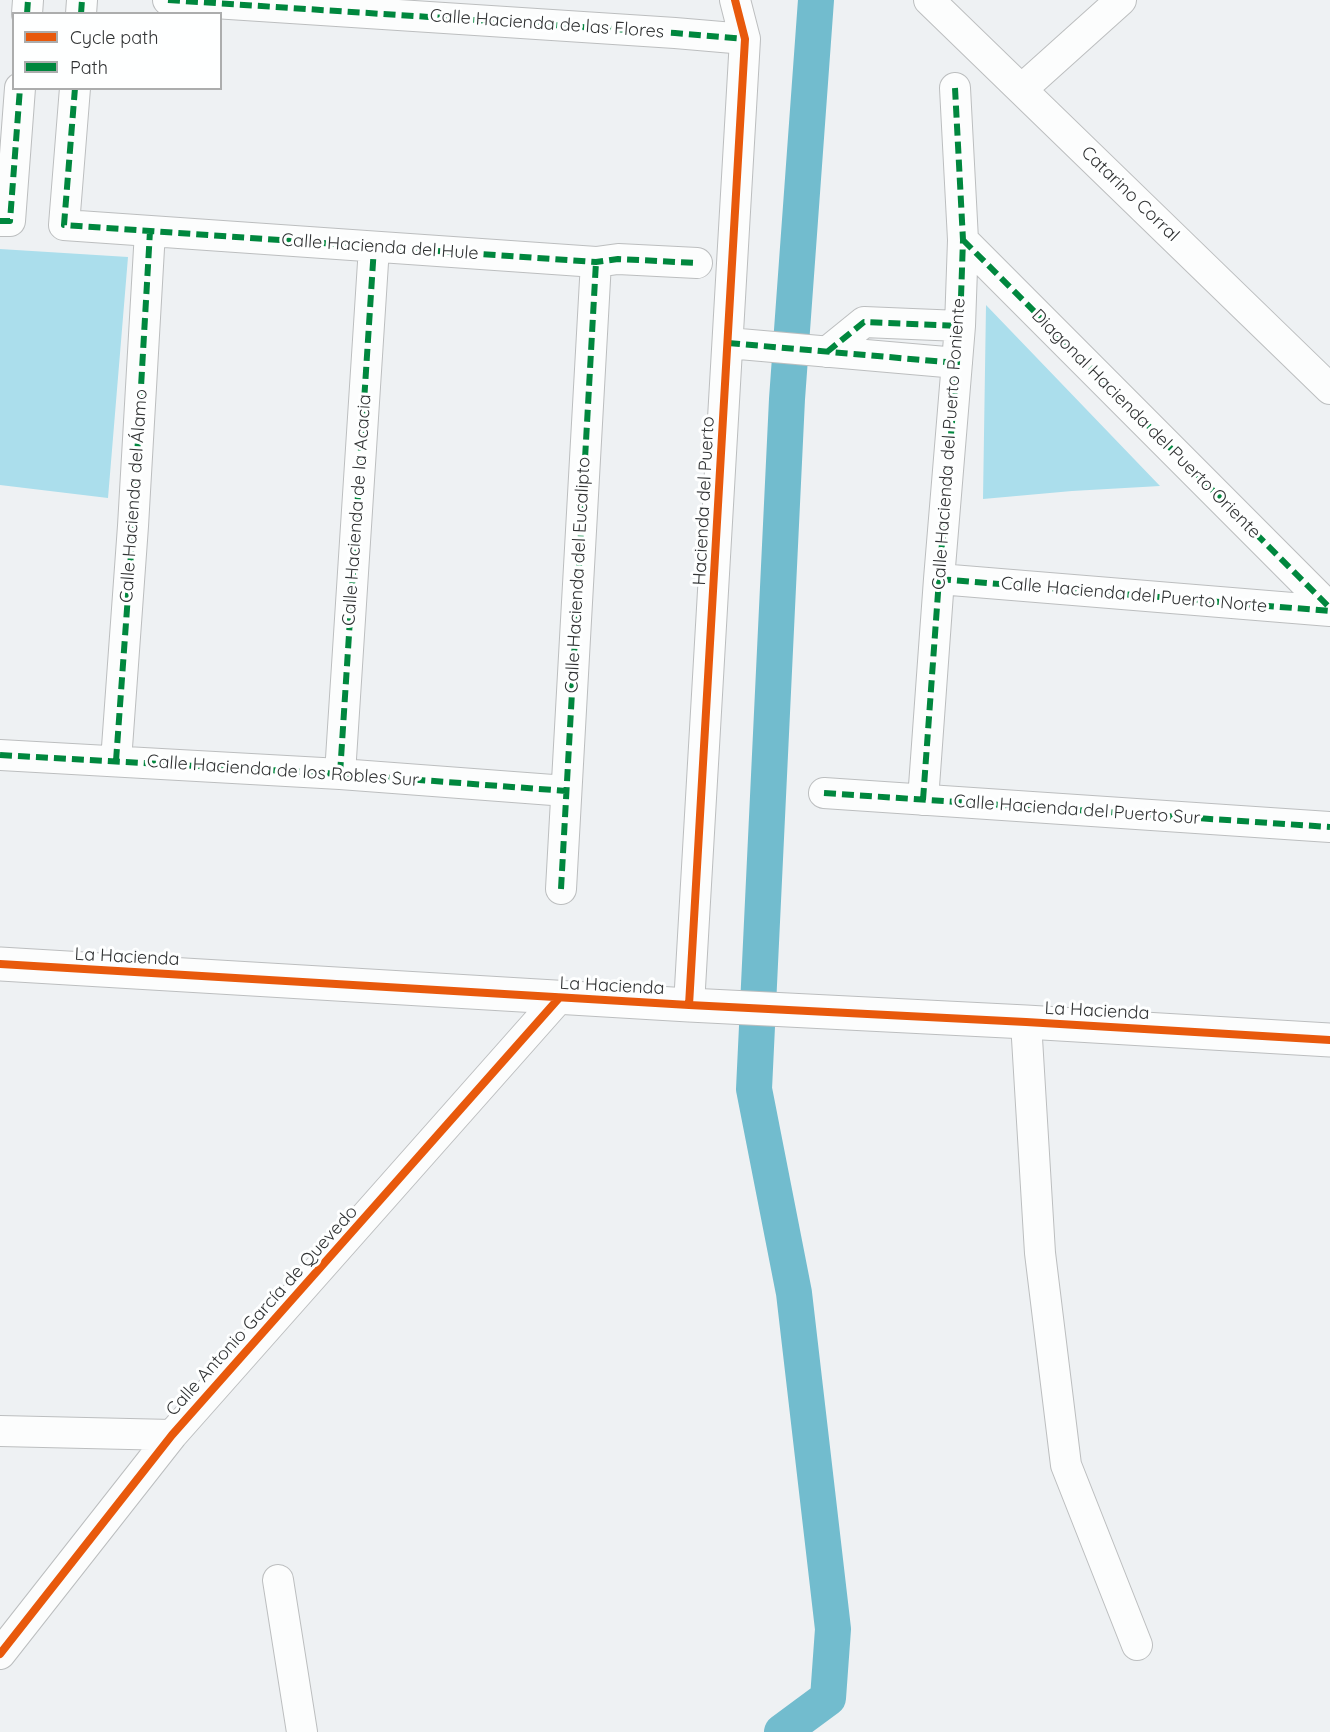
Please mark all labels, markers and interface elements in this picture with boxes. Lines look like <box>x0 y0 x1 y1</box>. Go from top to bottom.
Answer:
street label: Calle Hacienda de las Flores <box>429 5 665 43</box>
legend <box>12 12 222 90</box>
text: Cycle path <box>70 26 158 49</box>
text: Path <box>70 56 108 79</box>
street label: Catarino Corral <box>1076 142 1184 246</box>
street label: Calle Hacienda del Hule <box>281 229 479 265</box>
street label: Calle Hacienda del Puerto Poniente <box>928 297 970 591</box>
street label: Diagonal Hacienda del Puerto Oriente <box>1027 305 1265 543</box>
street label: Calle Hacienda del Álamo <box>116 388 152 604</box>
street label: Calle Hacienda de la Acacia <box>338 393 376 627</box>
street label: Hacienda del Puerto <box>689 416 719 586</box>
street label: Calle Hacienda del Eucalipto <box>561 456 595 694</box>
street label: Calle Hacienda del Puerto Norte <box>1000 573 1268 617</box>
street label: Calle Hacienda de los Robles Sur <box>146 751 420 791</box>
street label: Calle Hacienda del Puerto Sur <box>953 791 1201 829</box>
street label: La Hacienda <box>74 943 180 971</box>
street label: La Hacienda <box>559 972 665 1000</box>
street label: La Hacienda <box>1044 997 1150 1025</box>
street label: Calle Antonio García de Quevedo <box>162 1201 362 1421</box>

